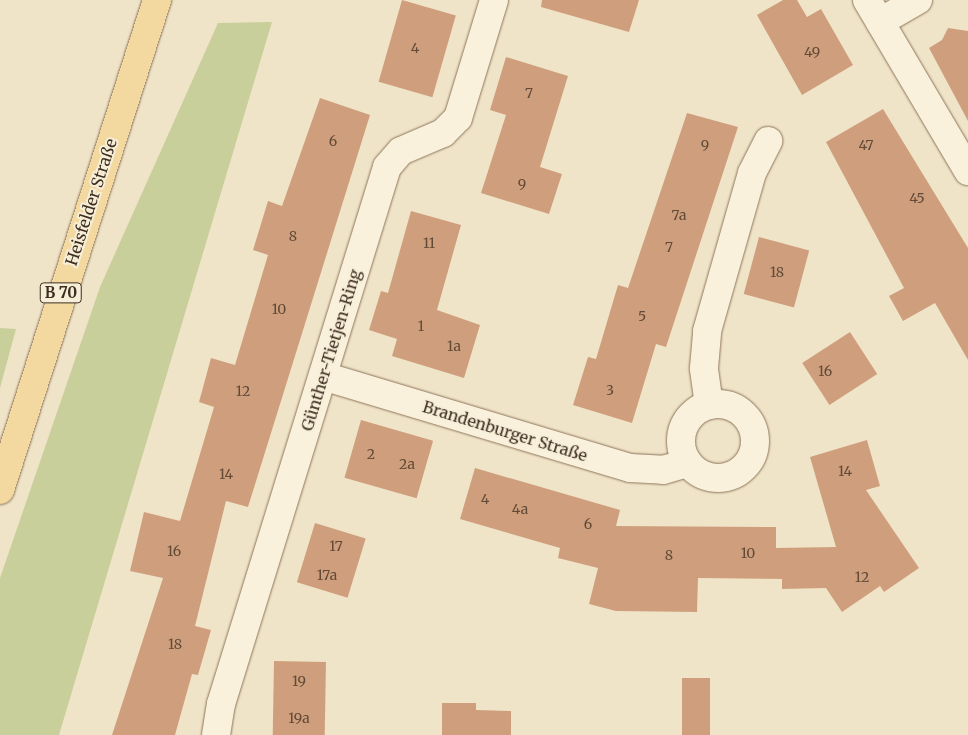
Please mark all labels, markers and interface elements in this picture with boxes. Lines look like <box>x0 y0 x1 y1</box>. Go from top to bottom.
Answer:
house number: 4 <box>411 40 419 56</box>
house number: 49 <box>804 44 820 60</box>
house number: 7 <box>525 85 533 101</box>
house number: 6 <box>329 133 337 149</box>
street label: Heisfelder Straße <box>61 136 121 268</box>
house number: 9 <box>701 137 709 153</box>
house number: 47 <box>858 137 874 153</box>
house number: 9 <box>518 176 526 192</box>
house number: 45 <box>909 190 925 206</box>
house number: 7a <box>672 207 686 223</box>
house number: 8 <box>289 228 297 244</box>
house number: 11 <box>423 235 435 251</box>
house number: 7 <box>665 239 673 255</box>
house number: 18 <box>770 264 784 280</box>
street label: Günther-Tietjen-Ring <box>297 267 365 433</box>
road number: B 70 <box>40 280 82 306</box>
house number: 10 <box>272 301 286 317</box>
house number: 5 <box>638 308 646 324</box>
house number: 1 <box>418 318 424 334</box>
house number: 1a <box>447 338 461 354</box>
house number: 16 <box>818 363 832 379</box>
house number: 3 <box>606 382 614 398</box>
house number: 12 <box>236 383 250 399</box>
street label: Brandenburger Straße <box>420 397 590 465</box>
house number: 2 <box>367 446 375 462</box>
house number: 2a <box>399 456 415 472</box>
house number: 14 <box>838 463 852 479</box>
house number: 14 <box>219 466 233 482</box>
house number: 4 <box>481 491 489 507</box>
house number: 4a <box>512 501 528 517</box>
house number: 6 <box>584 516 592 532</box>
house number: 17 <box>329 538 343 554</box>
house number: 16 <box>167 543 181 559</box>
house number: 10 <box>741 545 755 561</box>
house number: 8 <box>665 547 673 563</box>
house number: 17a <box>317 567 337 583</box>
house number: 12 <box>855 569 869 585</box>
house number: 18 <box>168 636 182 652</box>
house number: 19 <box>292 673 306 689</box>
house number: 19a <box>288 710 310 726</box>

